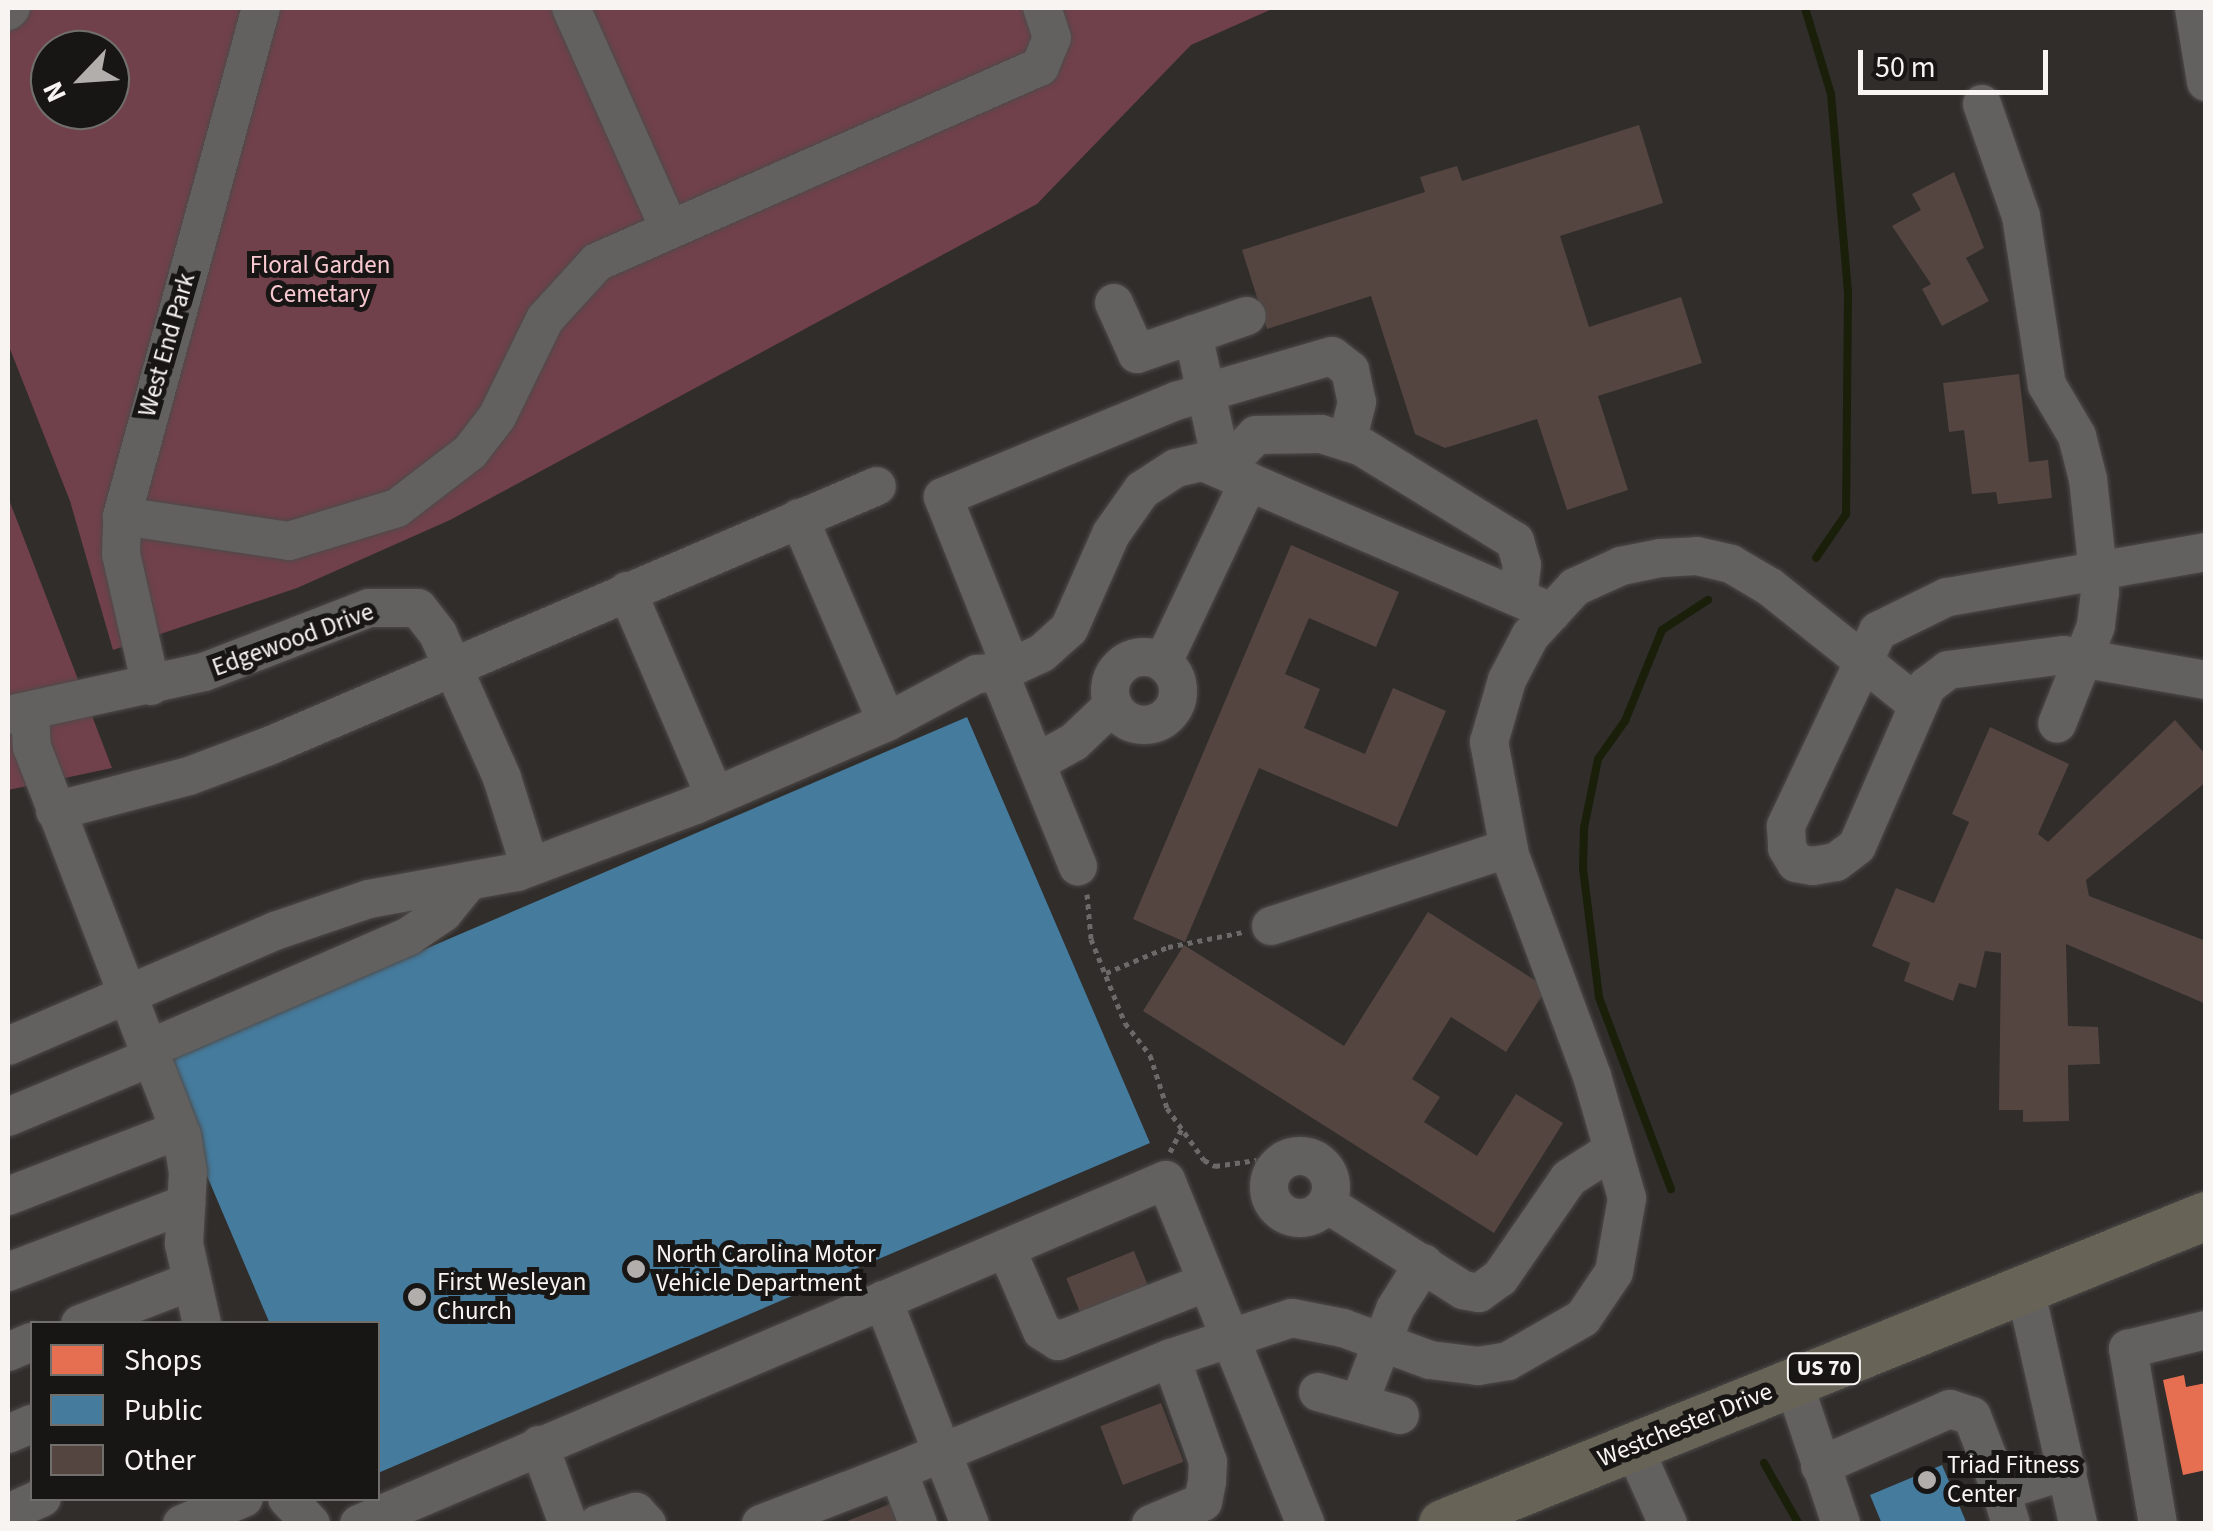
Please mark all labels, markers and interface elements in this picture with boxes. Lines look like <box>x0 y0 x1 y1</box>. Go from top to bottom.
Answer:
north arrow <box>30 30 130 130</box>
scale bar <box>1863 30 2053 92</box>
text: 50 m <box>1875 46 1936 89</box>
text: N <box>33 75 77 109</box>
park label: Floral Garden Cemetary <box>250 251 390 310</box>
street label: West End Park <box>132 270 202 420</box>
street label: Edgewood Drive <box>208 597 378 683</box>
place label: North Carolina Motor Vehicle Department <box>656 1240 876 1299</box>
marker: North Carolina Motor Vehicle Department <box>625 1258 647 1280</box>
place label: First Wesleyan Church <box>437 1268 586 1327</box>
marker: First Wesleyan Church <box>406 1286 428 1308</box>
legend <box>30 1321 380 1501</box>
text: Shops <box>124 1339 202 1382</box>
road number: US 70 <box>1786 1352 1862 1386</box>
street label: Westchester Drive <box>1593 1376 1777 1474</box>
text: Public <box>124 1389 203 1432</box>
text: Other <box>124 1439 196 1482</box>
place label: Triad Fitness Center <box>1947 1451 2080 1510</box>
marker: Triad Fitness Center <box>1916 1469 1938 1491</box>

